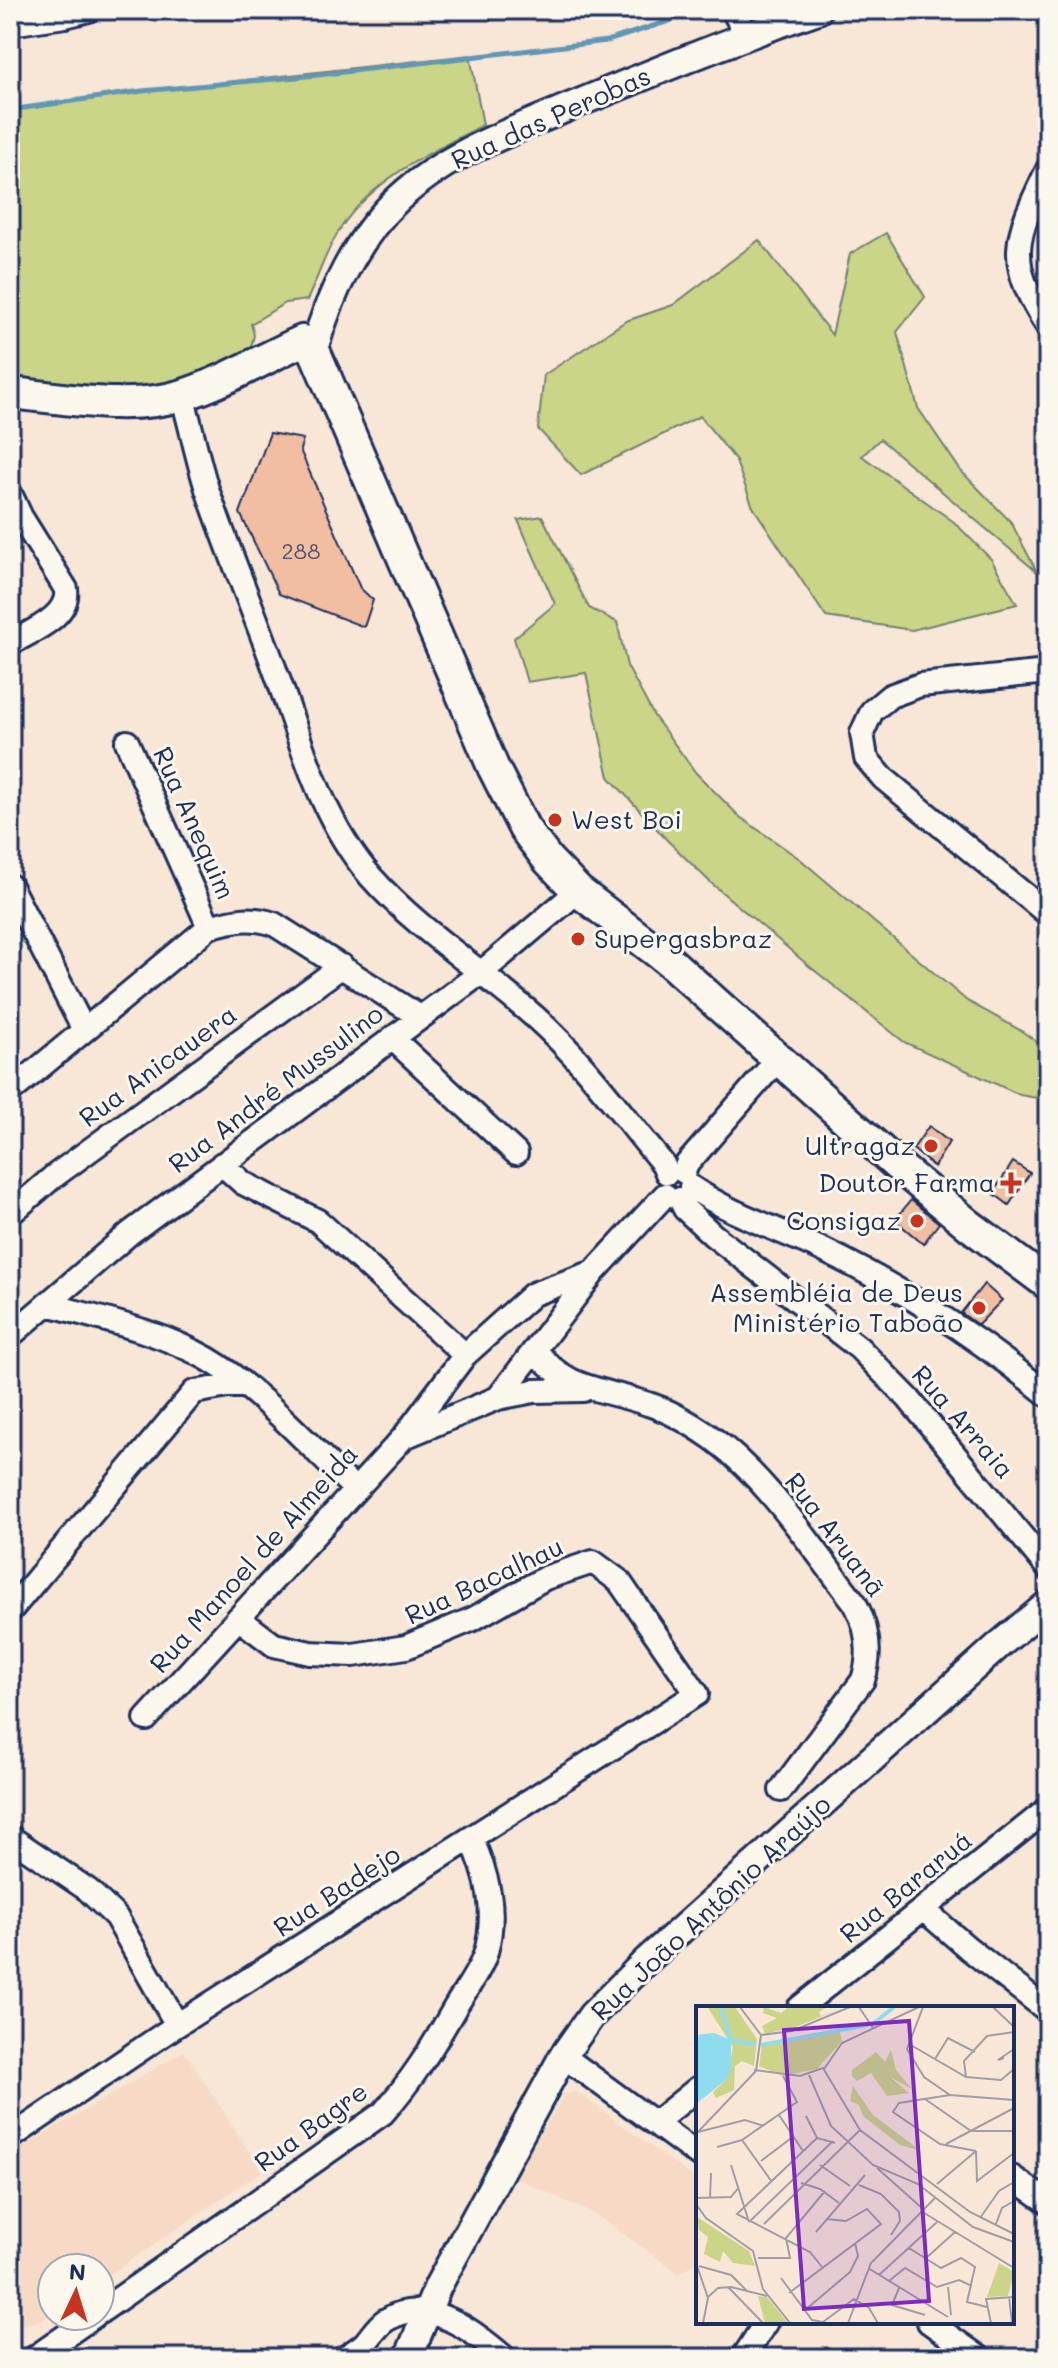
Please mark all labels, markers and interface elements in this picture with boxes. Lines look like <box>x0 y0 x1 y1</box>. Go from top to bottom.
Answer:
street label: Rua das Perobas <box>446 58 656 176</box>
house number: 288 <box>282 536 320 565</box>
street label: Rua Anequim <box>146 741 244 904</box>
place label: West Boi <box>571 802 682 836</box>
marker: West Boi <box>546 811 564 829</box>
place label: Supergasbraz <box>594 921 772 955</box>
marker: Supergasbraz <box>569 930 587 948</box>
street label: Rua André Mussulino <box>161 996 390 1180</box>
street label: Rua Anicauera <box>72 997 243 1134</box>
place label: Ultragaz <box>805 1128 915 1162</box>
marker: Ultragaz <box>922 1137 940 1155</box>
place label: Doutor Farma <box>819 1165 995 1199</box>
marker: Doutor Farma <box>1002 1174 1020 1192</box>
place label: Consigaz <box>786 1203 901 1237</box>
marker: Consigaz <box>908 1212 926 1230</box>
place label: Assembléia de Deus Ministério Taboão <box>710 1275 963 1339</box>
marker: Assembléia de Deus Ministério Taboão <box>970 1299 988 1317</box>
street label: Rua Arraia <box>905 1357 1022 1485</box>
street label: Rua Manoel de Almeida <box>142 1437 365 1680</box>
street label: Rua Aruanã <box>778 1465 894 1604</box>
street label: Rua Bacalhau <box>399 1529 568 1632</box>
street label: Rua João Antônio Araújo <box>583 1787 837 2027</box>
street label: Rua Bararuá <box>832 1823 978 1950</box>
street label: Rua Badejo <box>267 1837 406 1944</box>
inset map <box>696 2006 1014 2324</box>
street label: Rua Bagre <box>247 2074 374 2179</box>
north arrow <box>36 2252 116 2332</box>
text: N <box>68 2257 87 2287</box>

